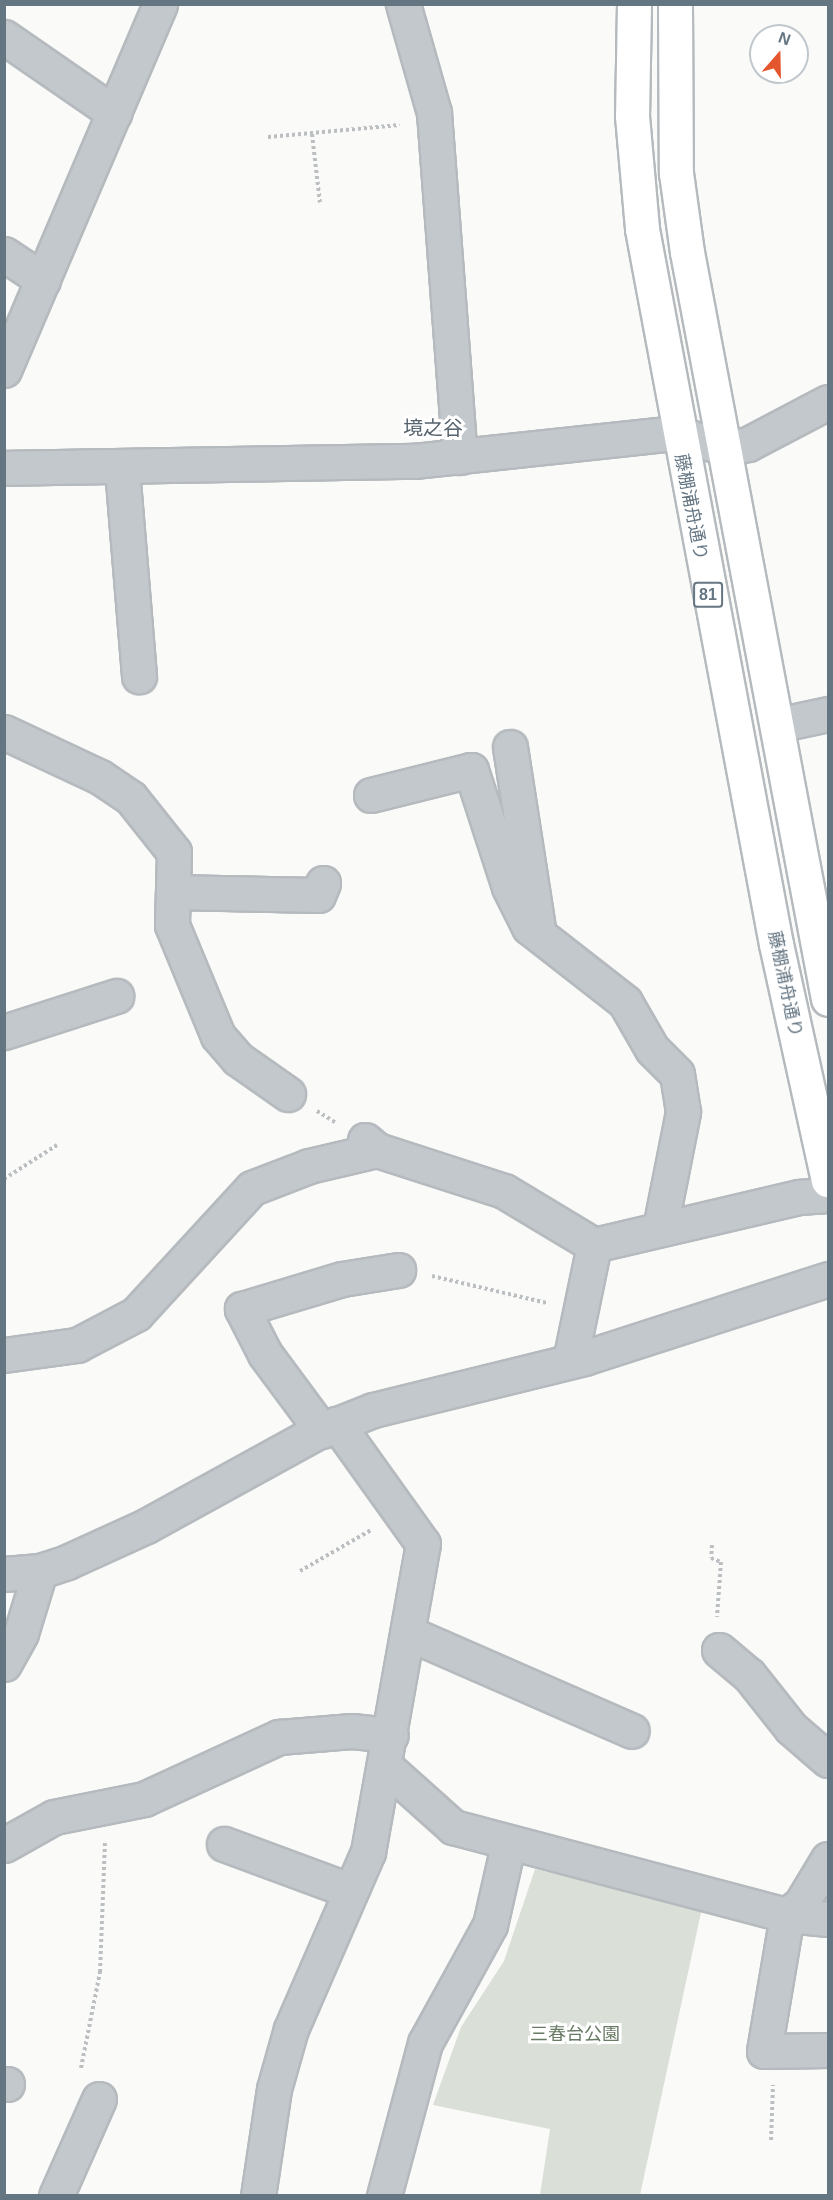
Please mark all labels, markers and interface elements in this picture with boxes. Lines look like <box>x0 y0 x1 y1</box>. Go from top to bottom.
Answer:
north arrow <box>749 24 809 84</box>
text: N <box>776 29 793 48</box>
district label: 境之谷 <box>403 416 463 440</box>
street label: 藤棚浦舟通り <box>670 452 712 562</box>
road number: 81 <box>693 582 723 608</box>
street label: 藤棚浦舟通り <box>763 929 807 1039</box>
park label: 三春台公園 <box>530 2023 620 2045</box>

